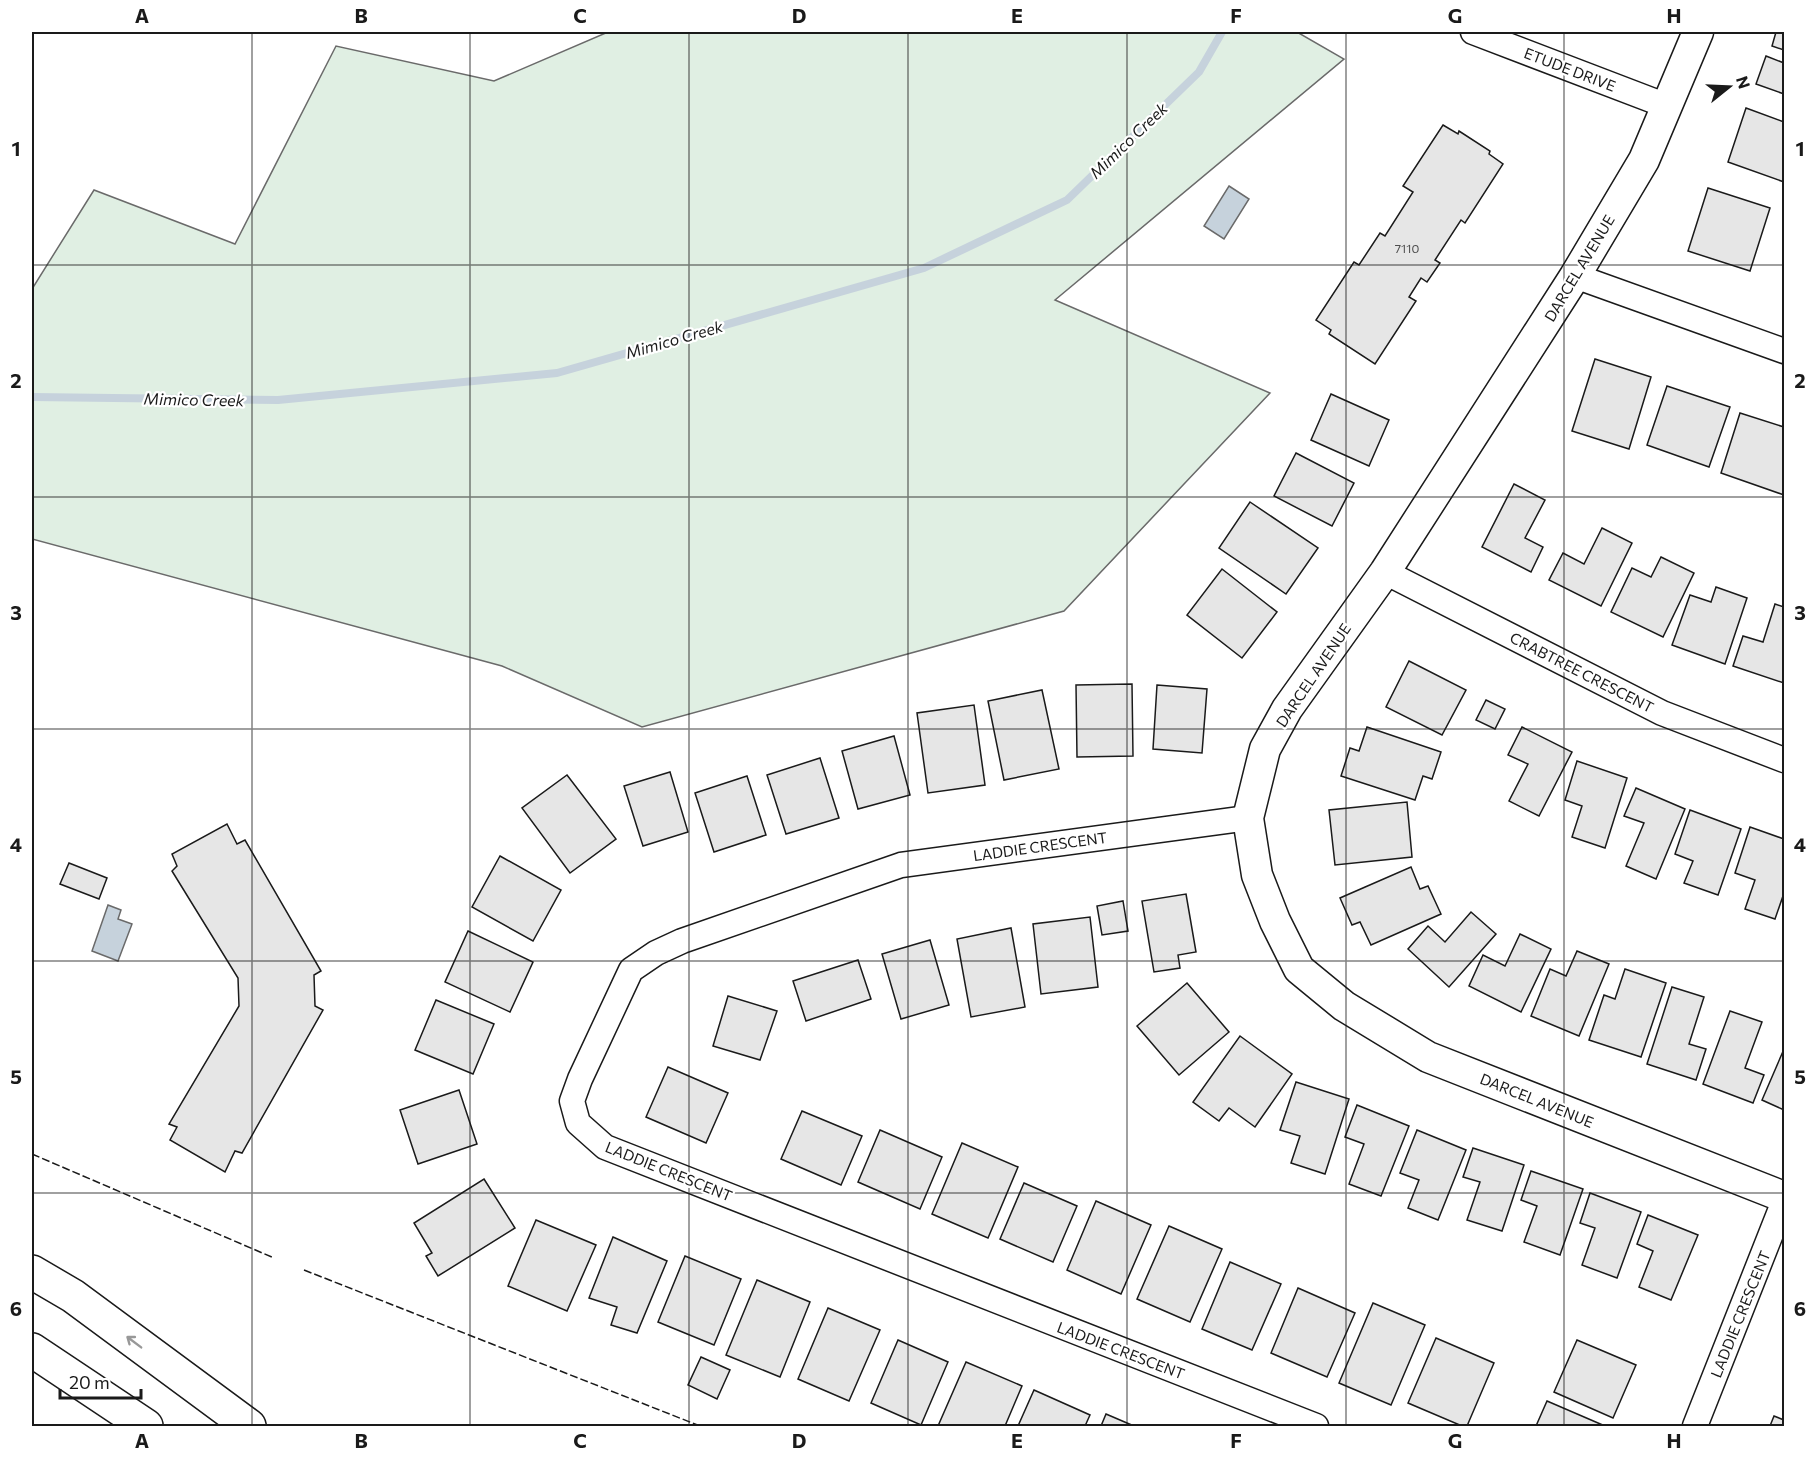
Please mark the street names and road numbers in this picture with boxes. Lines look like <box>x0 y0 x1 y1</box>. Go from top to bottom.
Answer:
street label: ETUDE DRIVE <box>1522 43 1618 95</box>
street label: DARCEL AVENUE <box>1540 211 1618 325</box>
street label: DARCEL AVENUE <box>1272 620 1354 730</box>
street label: CRABTREE CRESCENT <box>1507 628 1657 716</box>
street label: LADDIE CRESCENT <box>972 828 1109 864</box>
street label: DARCEL AVENUE <box>1478 1069 1597 1131</box>
street label: LADDIE CRESCENT <box>603 1137 735 1205</box>
street label: LADDIE CRESCENT <box>1706 1248 1774 1380</box>
street label: LADDIE CRESCENT <box>1055 1317 1188 1383</box>

